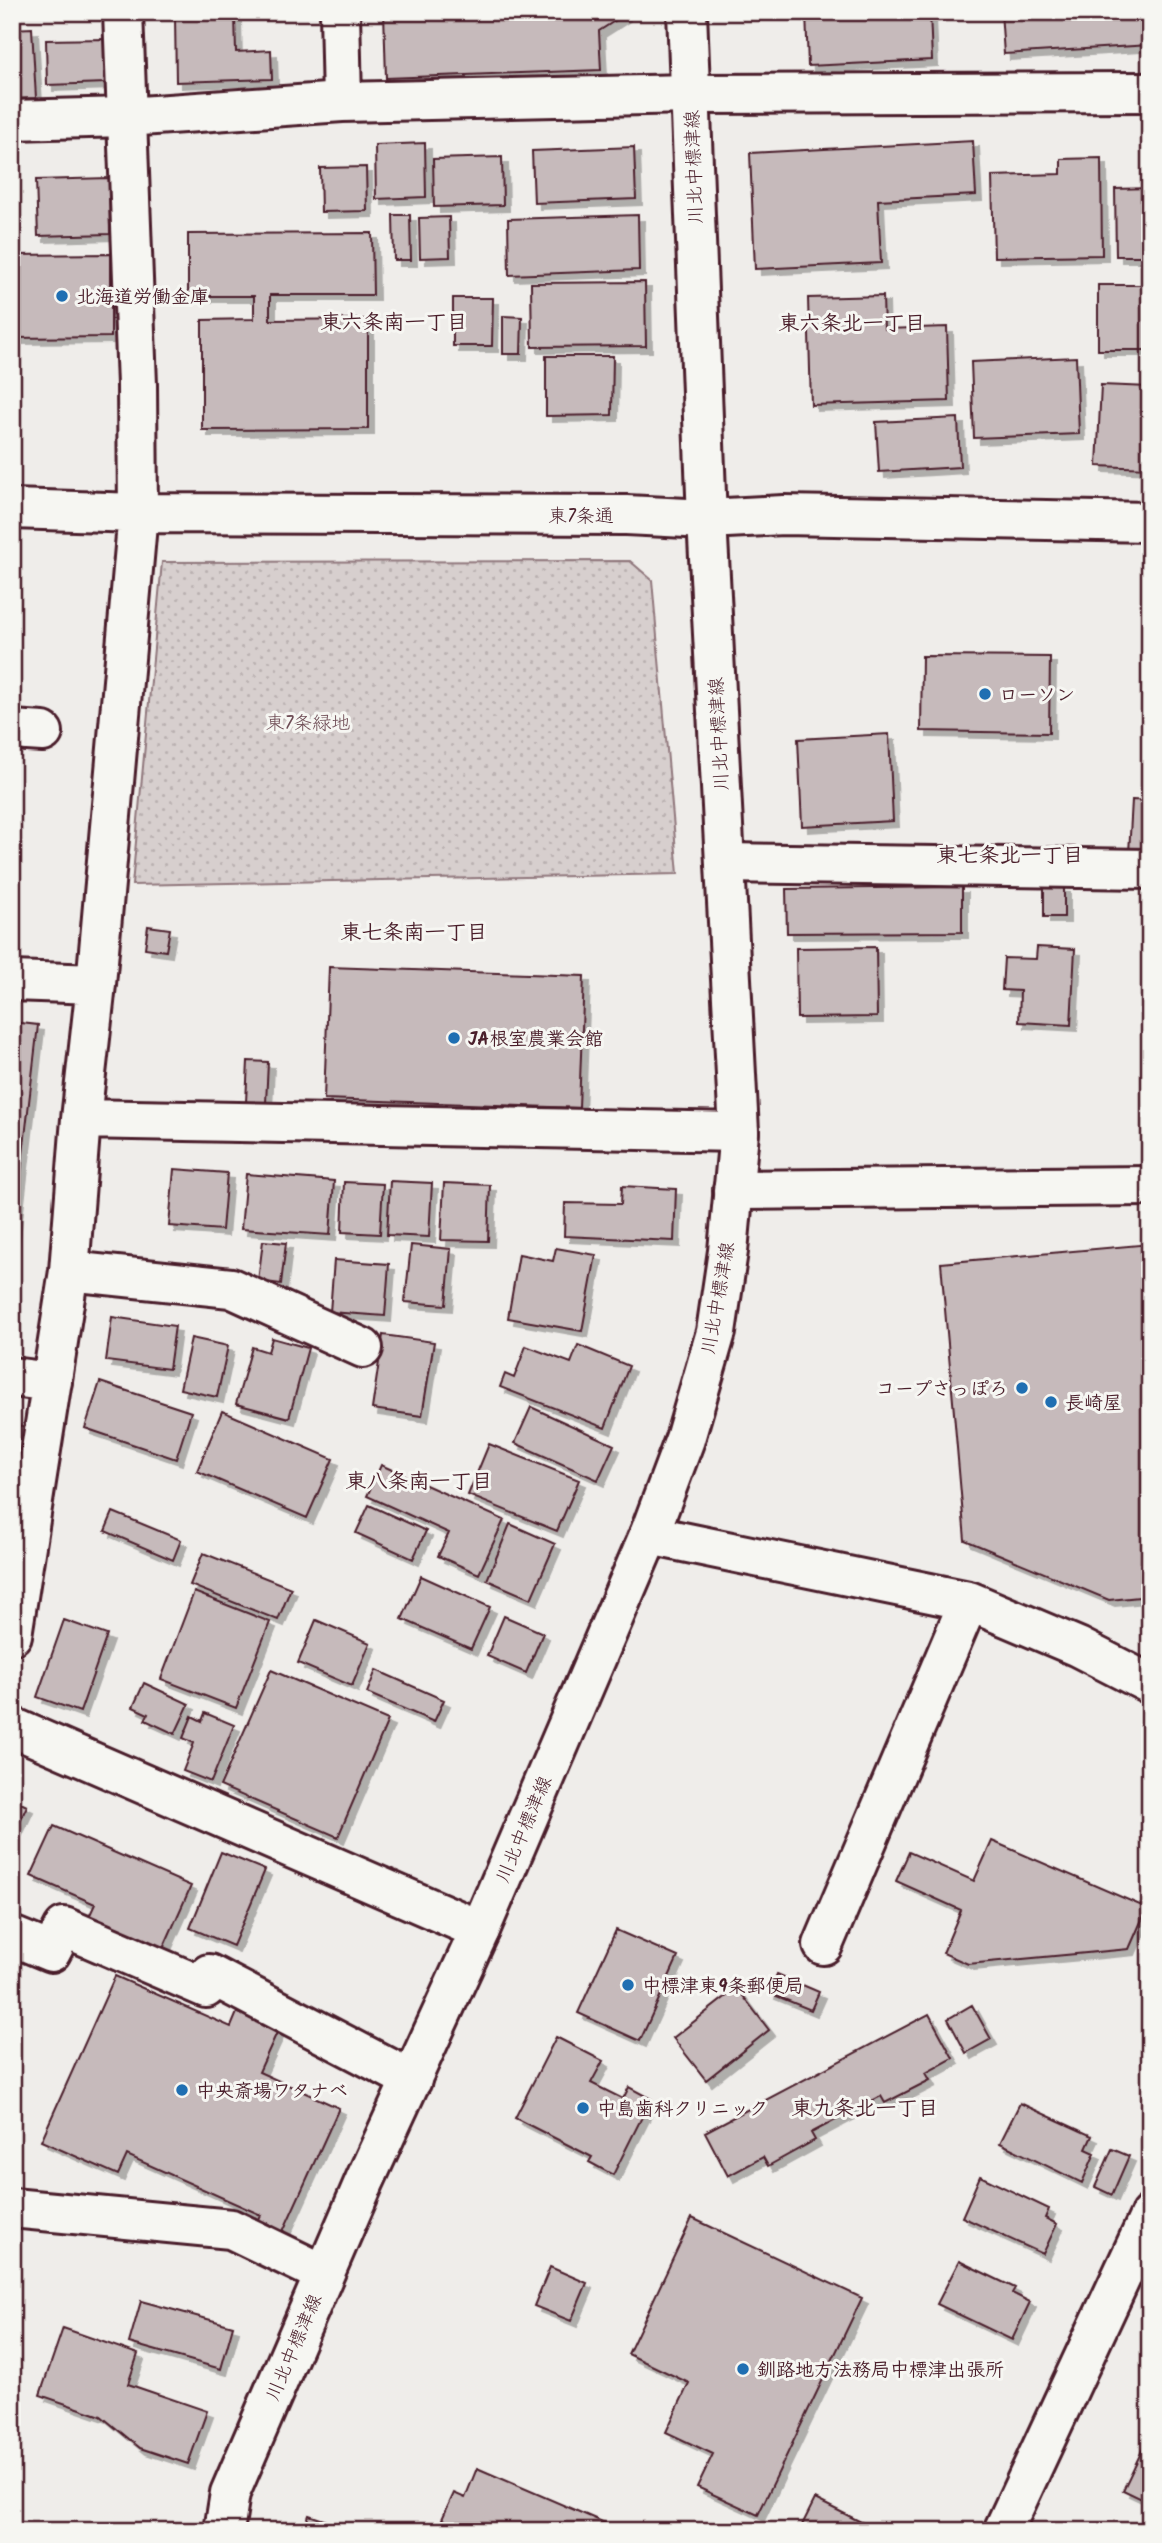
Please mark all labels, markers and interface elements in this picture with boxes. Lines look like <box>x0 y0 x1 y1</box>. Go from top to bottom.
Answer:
street label: 川北中標津線 <box>678 109 712 224</box>
place label: 北海道労働金庫 <box>76 283 209 313</box>
marker: 北海道労働金庫 <box>54 288 70 304</box>
district label: 東六条南一丁目 <box>321 307 468 340</box>
district label: 東六条北一丁目 <box>779 308 926 341</box>
street label: 東7条通 <box>548 502 614 532</box>
street label: 川北中標津線 <box>702 676 738 792</box>
place label: ローソン <box>999 681 1075 711</box>
marker: ローソン <box>977 686 993 702</box>
park label: 東7条緑地 <box>266 709 350 739</box>
district label: 東七条北一丁目 <box>937 840 1084 873</box>
district label: 東七条南一丁目 <box>341 917 488 950</box>
place label: JA根室農業会館 <box>468 1025 603 1055</box>
marker: JA根室農業会館 <box>446 1030 462 1046</box>
street label: 川北中標津線 <box>694 1240 744 1357</box>
place label: コープさっぽろ <box>876 1375 1008 1405</box>
marker: コープさっぽろ <box>1014 1380 1030 1396</box>
place label: 長崎屋 <box>1065 1389 1122 1419</box>
marker: 長崎屋 <box>1043 1394 1059 1410</box>
district label: 東八条南一丁目 <box>346 1466 493 1499</box>
street label: 川北中標津線 <box>489 1771 561 1888</box>
place label: 中標津東9条郵便局 <box>642 1972 804 2002</box>
marker: 中標津東9条郵便局 <box>620 1977 636 1993</box>
place label: 中央斎場ワタナベ <box>196 2077 348 2107</box>
marker: 中央斎場ワタナベ <box>174 2082 190 2098</box>
district label: 東九条北一丁目 <box>792 2093 939 2126</box>
place label: 中島歯科クリニック <box>597 2095 768 2125</box>
marker: 中島歯科クリニック <box>575 2100 591 2116</box>
street label: 川北中標津線 <box>259 2289 331 2406</box>
place label: 釧路地方法務局中標津出張所 <box>757 2356 1004 2386</box>
marker: 釧路地方法務局中標津出張所 <box>735 2361 751 2377</box>

